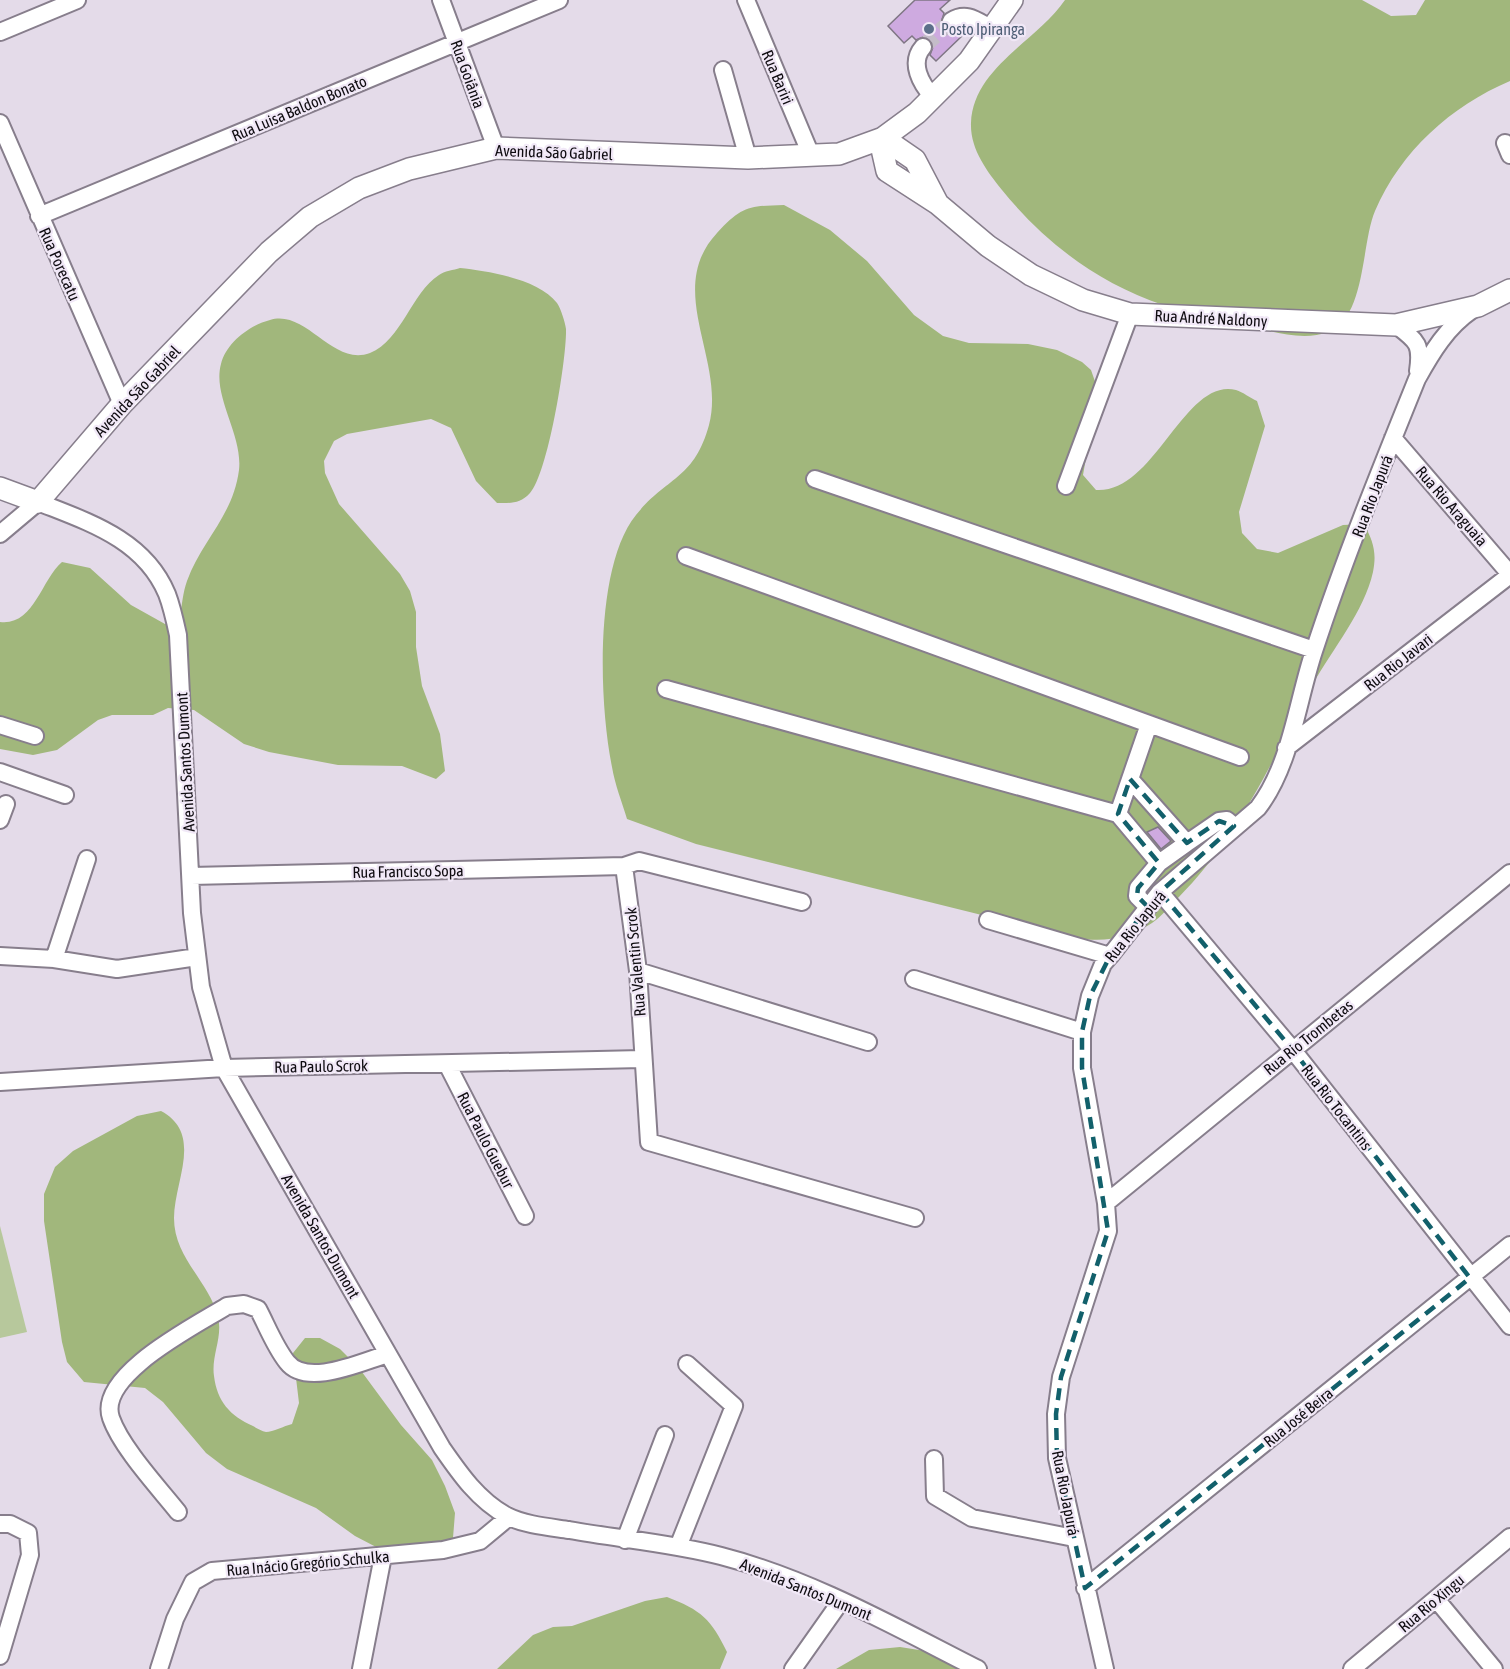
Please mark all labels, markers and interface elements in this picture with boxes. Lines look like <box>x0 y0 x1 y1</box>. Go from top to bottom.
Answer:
place label: Posto Ipiranga <box>941 20 1025 39</box>
marker: Posto Ipiranga <box>922 22 936 36</box>
street label: Rua Goiânia <box>447 37 489 111</box>
street label: Rua Bariri <box>759 47 797 107</box>
street label: Rua Luisa Baldon Bonato <box>229 71 369 145</box>
street label: Avenida São Gabriel <box>495 141 614 163</box>
street label: Rua Porecatu <box>36 225 84 303</box>
street label: Rua André Naldony <box>1154 306 1268 331</box>
street label: Avenida São Gabriel <box>90 341 184 440</box>
street label: Rua Rio Japurá <box>1348 452 1397 540</box>
street label: Rua Rio Araguaia <box>1412 463 1491 550</box>
street label: Rua Rio Javari <box>1360 630 1436 694</box>
street label: Avenida Santos Dumont <box>172 691 198 832</box>
street label: Rua Francisco Sopa <box>352 861 464 882</box>
street label: Rua Rio Japurá <box>1101 887 1170 966</box>
street label: Rua Valentin Scrok <box>621 907 649 1017</box>
street label: Rua Rio Trombetas <box>1260 995 1356 1078</box>
street label: Rua Paulo Scrok <box>274 1056 368 1076</box>
street label: Rua Rio Tocantins <box>1298 1061 1376 1153</box>
street label: Rua Paulo Guebur <box>454 1089 518 1191</box>
street label: Avenida Santos Dumont <box>278 1171 364 1301</box>
street label: Rua José Beira <box>1260 1384 1336 1450</box>
street label: Rua Rio Japurá <box>1048 1449 1083 1537</box>
street label: Rua Inácio Gregório Schulka <box>226 1547 390 1580</box>
street label: Avenida Santos Dumont <box>738 1554 875 1624</box>
street label: Rua Rio Xingu <box>1395 1570 1468 1636</box>

